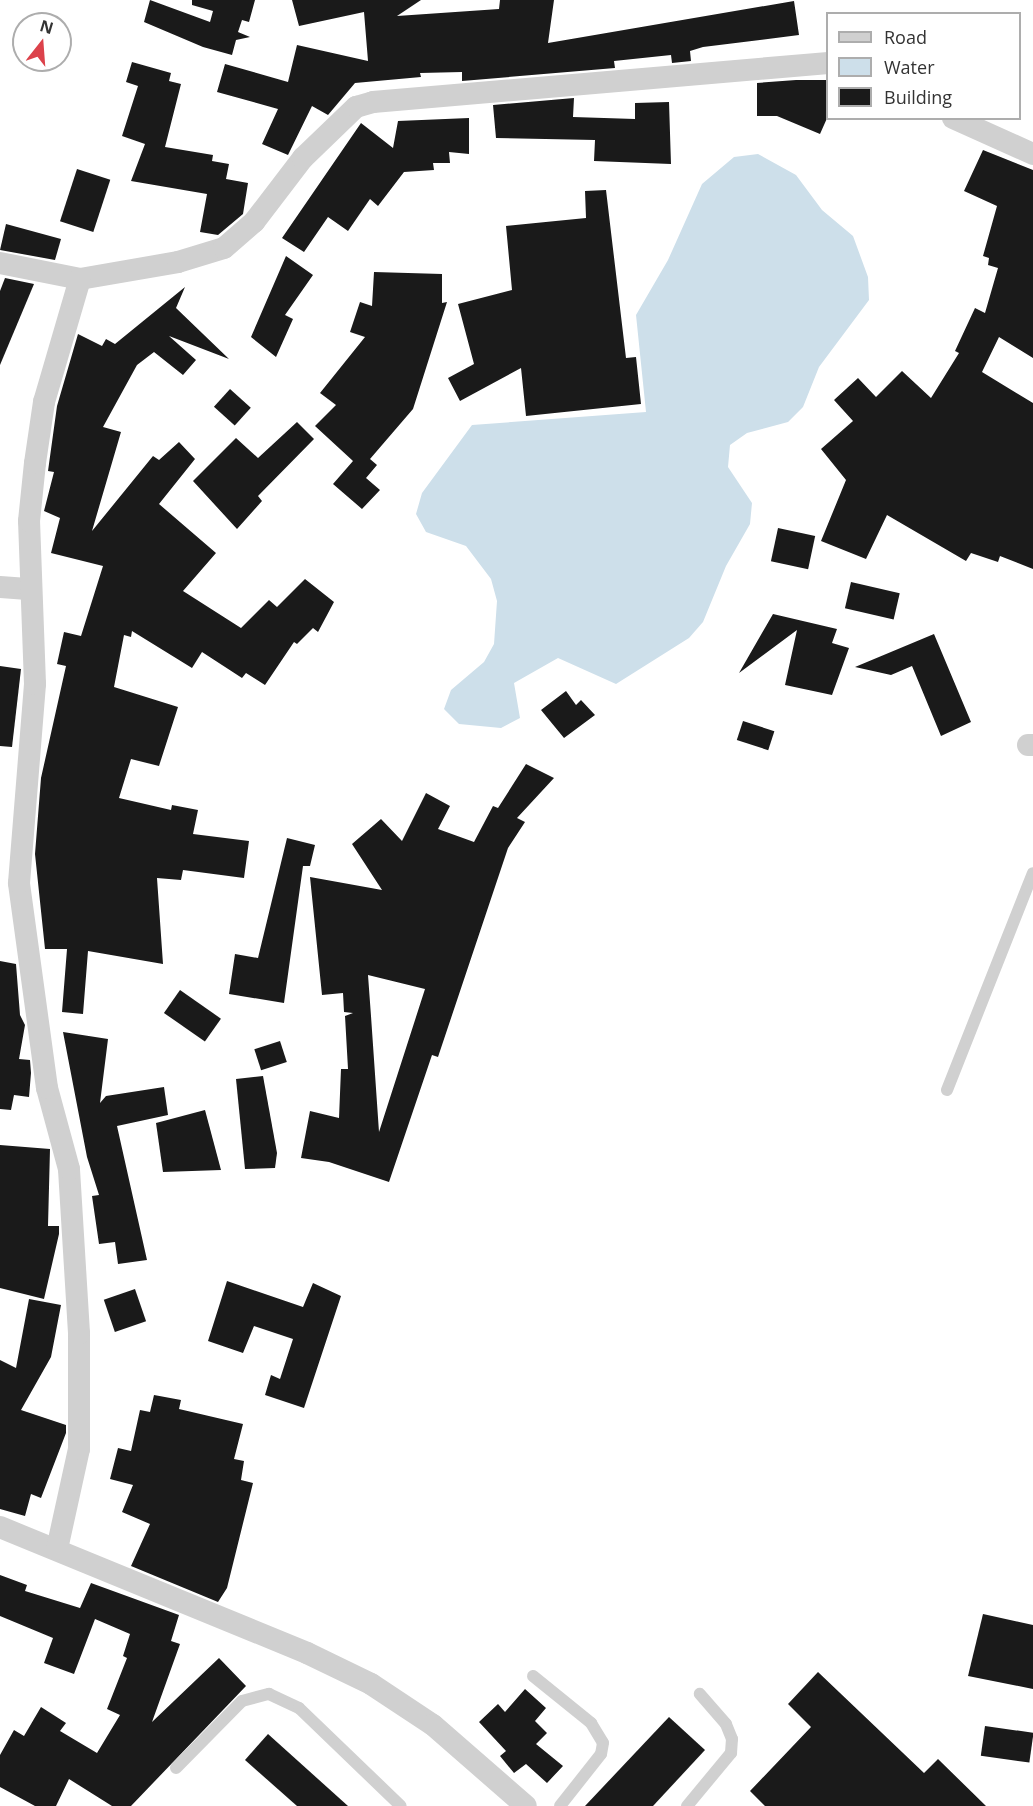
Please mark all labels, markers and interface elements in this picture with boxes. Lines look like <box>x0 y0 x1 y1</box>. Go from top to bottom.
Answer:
north arrow <box>12 12 72 72</box>
legend <box>826 12 1021 120</box>
text: N <box>37 14 56 39</box>
text: Road <box>884 25 927 49</box>
text: Water <box>884 55 935 79</box>
text: Building <box>884 85 952 109</box>

